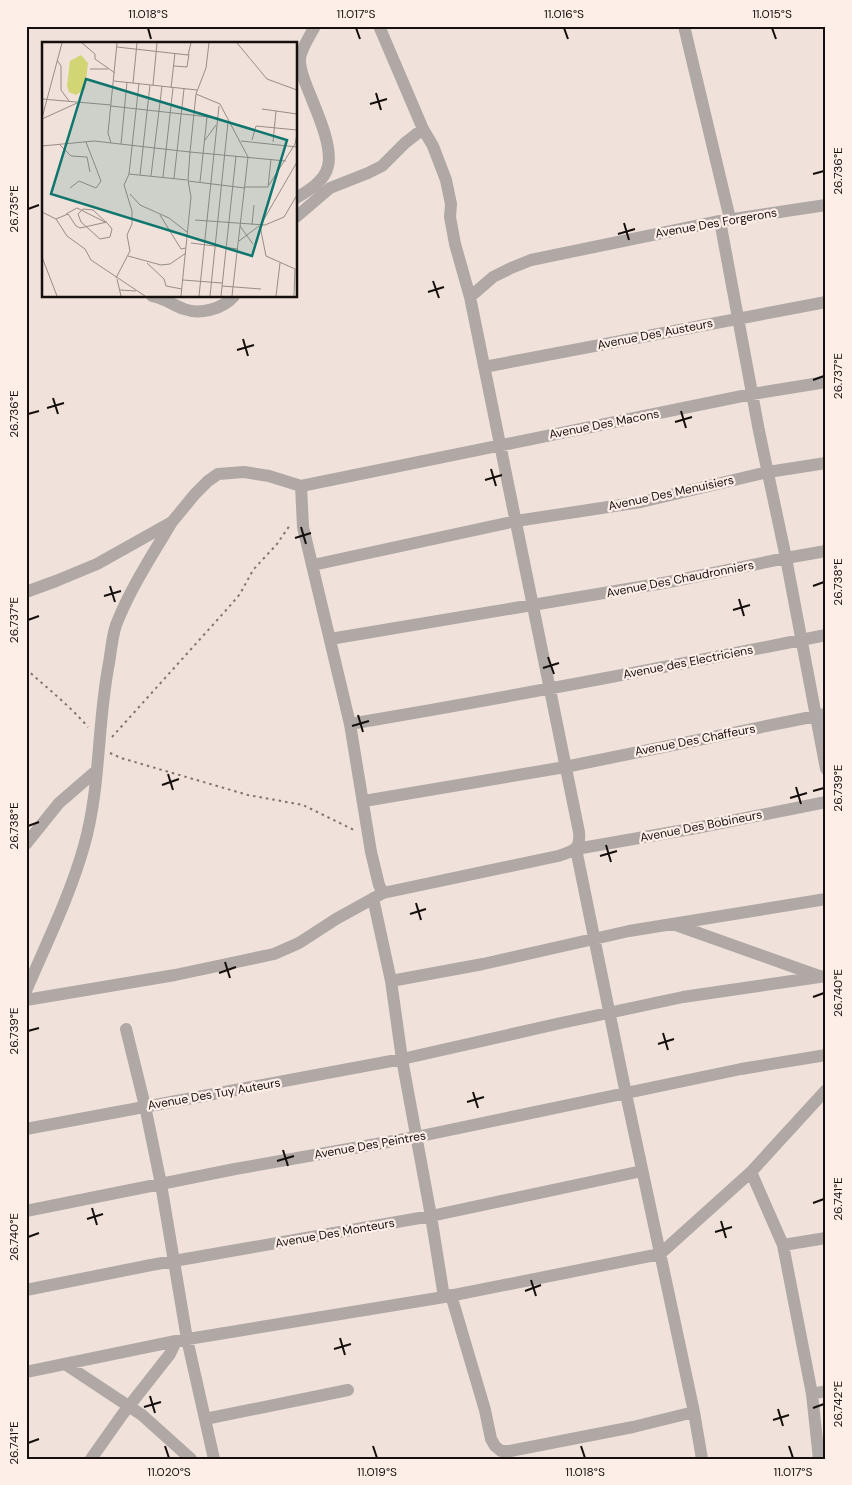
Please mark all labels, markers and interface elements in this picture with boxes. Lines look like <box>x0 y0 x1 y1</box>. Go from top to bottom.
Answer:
text: 11.018°S <box>128 6 168 22</box>
text: 11.017°S <box>337 6 375 22</box>
text: 11.016°S <box>544 6 584 22</box>
text: 11.015°S <box>752 6 792 22</box>
inset map <box>42 42 298 298</box>
text: 26.736°E <box>830 147 846 195</box>
text: 26.735°E <box>6 185 22 233</box>
street label: Avenue Des Forgerons <box>654 204 778 242</box>
street label: Avenue Des Austeurs <box>596 315 714 353</box>
text: 26.737°E <box>830 353 846 399</box>
text: 26.736°E <box>6 390 22 438</box>
street label: Avenue Des Macons <box>548 405 660 443</box>
street label: Avenue Des Menuisiers <box>607 472 735 514</box>
street label: Avenue Des Chaudronniers <box>605 557 755 601</box>
text: 26.738°E <box>830 558 846 606</box>
text: 26.737°E <box>6 597 22 643</box>
street label: Avenue des Electriciens <box>622 642 754 682</box>
street label: Avenue Des Chaffeurs <box>633 720 757 760</box>
text: 26.739°E <box>830 764 846 812</box>
text: 26.738°E <box>6 802 22 850</box>
street label: Avenue Des Bobineurs <box>639 806 763 846</box>
text: 26.740°E <box>830 969 846 1017</box>
text: 26.739°E <box>6 1007 22 1055</box>
street label: Avenue Des Tuy Auteurs <box>146 1074 282 1114</box>
street label: Avenue Des Peintres <box>313 1127 427 1163</box>
text: 26.741°E <box>830 1177 846 1221</box>
text: 26.740°E <box>6 1213 22 1261</box>
street label: Avenue Des Monteurs <box>274 1215 396 1251</box>
text: 26.742°E <box>830 1380 846 1427</box>
text: 26.741°E <box>6 1421 22 1465</box>
text: 11.020°S <box>147 1464 191 1480</box>
text: 11.019°S <box>357 1464 397 1480</box>
text: 11.018°S <box>565 1464 605 1480</box>
text: 11.017°S <box>774 1464 812 1480</box>

